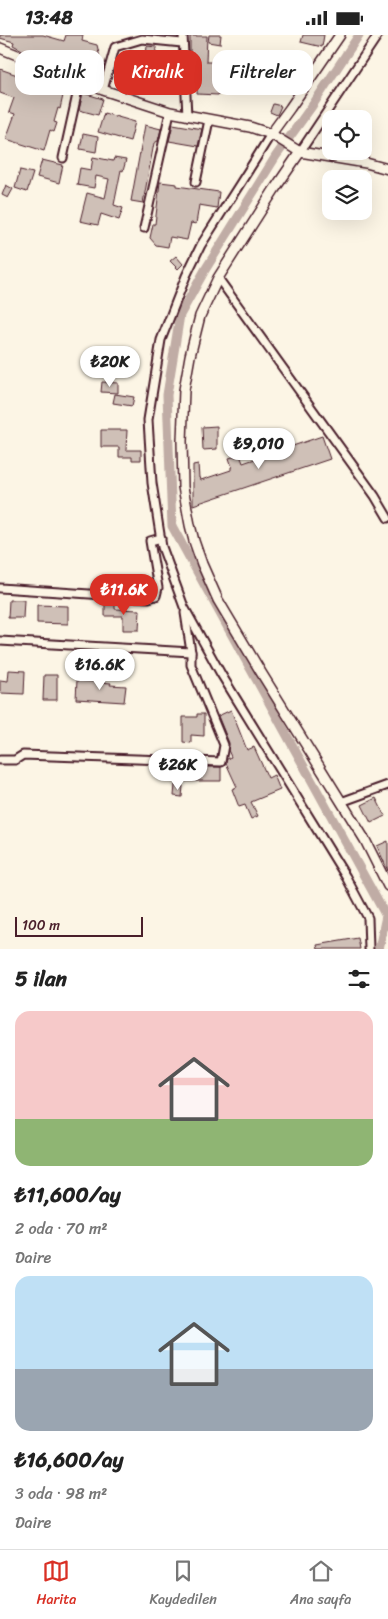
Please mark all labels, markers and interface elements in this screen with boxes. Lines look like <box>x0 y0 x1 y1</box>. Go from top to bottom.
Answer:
text: 13:48 <box>25 1 73 34</box>
chip: Satılık <box>15 50 104 95</box>
chip: Kiralık <box>114 50 202 95</box>
chip: Filtreler <box>212 50 313 95</box>
map controls <box>322 110 372 220</box>
button: locate <box>322 110 372 160</box>
button: layers <box>322 170 372 220</box>
pin: ₺20K <box>80 345 140 388</box>
text: ₺20K <box>91 347 129 376</box>
pin: ₺9,010 <box>218 427 300 470</box>
text: ₺9,010 <box>234 429 284 458</box>
pin: ₺11.6K <box>83 573 165 616</box>
text: ₺11.6K <box>101 575 147 604</box>
pin: ₺16.6K <box>59 649 141 691</box>
text: ₺16.6K <box>76 650 124 679</box>
pin: ₺26K <box>148 749 208 791</box>
text: ₺26K <box>160 750 196 779</box>
text: 100 m <box>22 913 60 938</box>
scale bar <box>15 914 142 937</box>
text: 5 ilan <box>15 960 67 998</box>
icon: filters <box>345 965 373 993</box>
icon: home <box>149 1044 239 1134</box>
text: ₺11,600/ay <box>15 1176 121 1214</box>
text: 2 oda · 70 m² <box>15 1214 108 1243</box>
text: Daire <box>15 1243 51 1272</box>
icon: home <box>149 1309 239 1399</box>
text: ₺16,600/ay <box>15 1441 124 1479</box>
text: 3 oda · 98 m² <box>15 1479 107 1508</box>
text: Daire <box>15 1508 51 1537</box>
tab: Harita <box>37 1557 76 1612</box>
tab: Kaydedilen <box>150 1557 217 1612</box>
tab: Ana sayfa <box>290 1557 351 1612</box>

